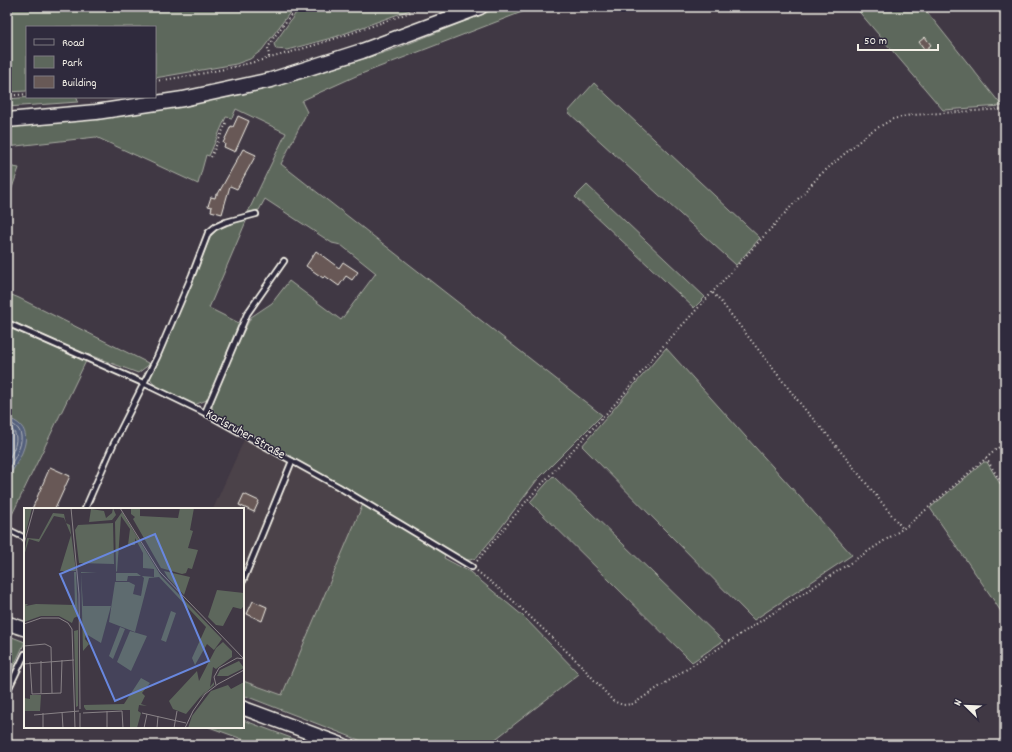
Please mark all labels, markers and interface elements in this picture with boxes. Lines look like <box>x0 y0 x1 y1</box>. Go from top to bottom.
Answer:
legend <box>26 26 156 98</box>
scale bar <box>858 26 938 52</box>
text: 50 m <box>864 33 887 50</box>
text: Road <box>62 35 84 52</box>
text: Park <box>62 55 83 72</box>
text: Building <box>62 75 97 92</box>
street label: Karlsruher Straße <box>202 405 289 465</box>
inset map <box>24 508 244 728</box>
north arrow <box>946 686 986 726</box>
text: N <box>950 697 967 709</box>

